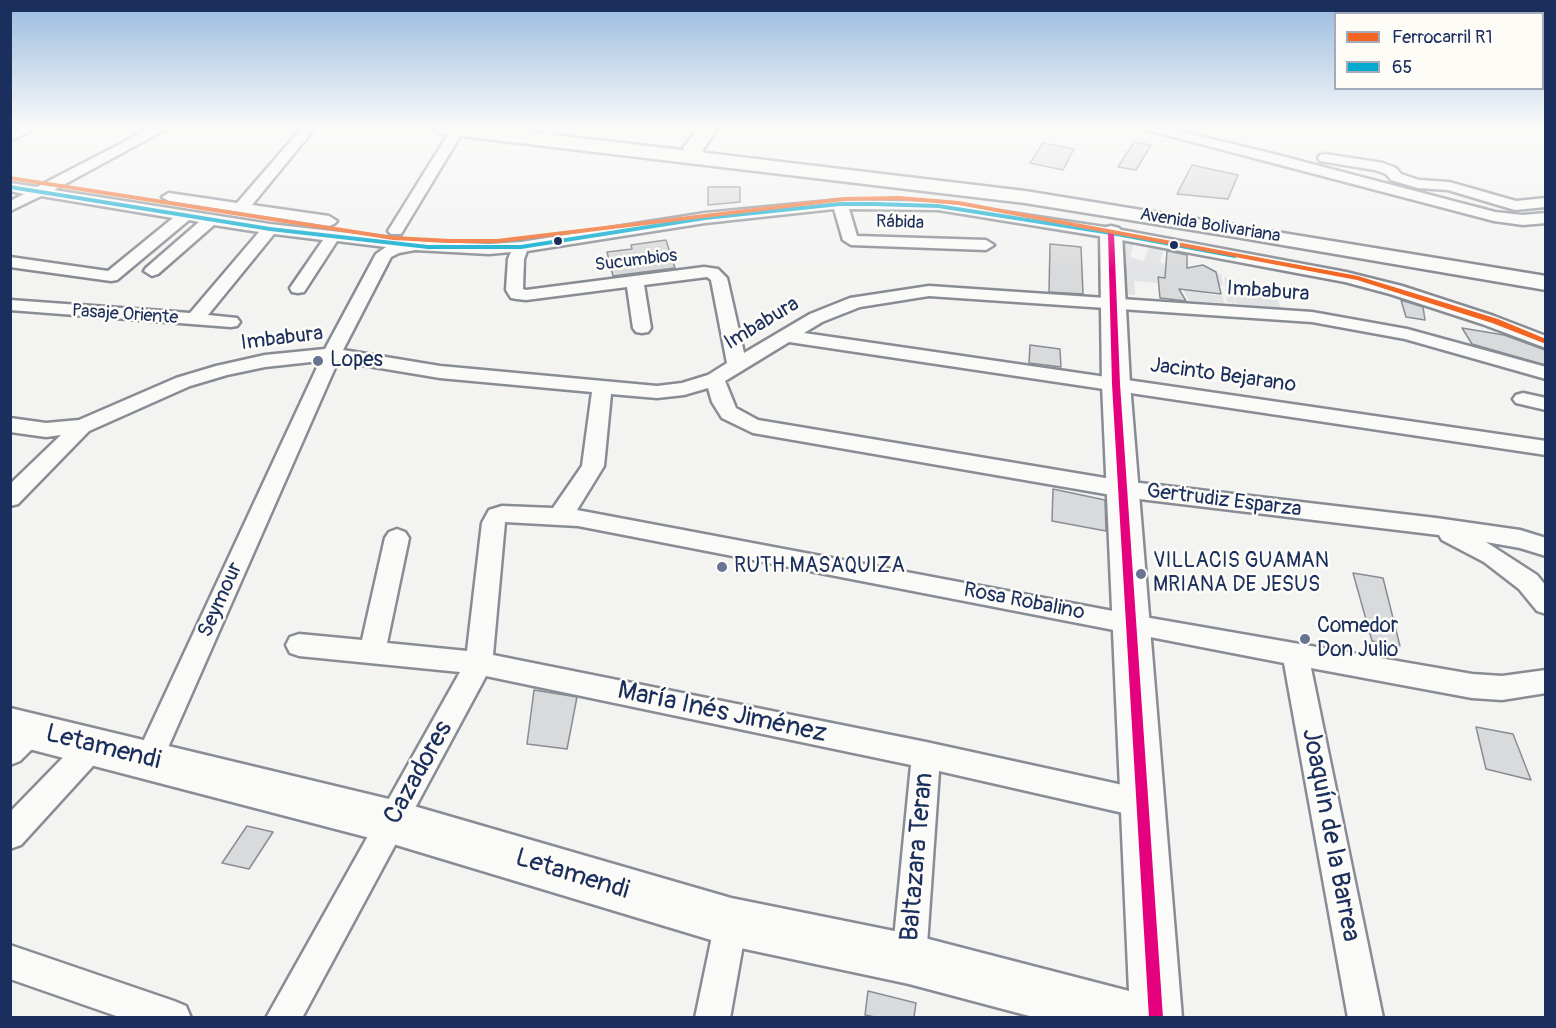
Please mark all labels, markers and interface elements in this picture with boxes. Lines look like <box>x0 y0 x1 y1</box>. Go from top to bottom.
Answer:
legend <box>1334 12 1544 90</box>
text: Ferrocarril R1 <box>1392 26 1493 49</box>
text: 65 <box>1392 56 1412 79</box>
street label: Avenida Bolivariana <box>1138 204 1282 248</box>
street label: Rábida <box>876 211 924 235</box>
unlabelled marker <box>552 235 564 247</box>
unlabelled marker <box>1168 239 1180 251</box>
street label: Sucumbios <box>594 245 678 277</box>
street label: Imbabura <box>1226 277 1310 307</box>
street label: Imbabura <box>720 292 804 356</box>
street label: Pasaje Oriente <box>71 301 179 329</box>
street label: Imbabura <box>239 321 325 357</box>
place label: Lopes <box>330 348 383 374</box>
street label: Jacinto Bejarano <box>1148 353 1298 399</box>
marker: Lopes <box>311 354 325 368</box>
street label: Gertrudiz Esparza <box>1145 479 1303 523</box>
place label: VILLACIS GUAMAN MRIANA DE JESUS <box>1153 549 1329 599</box>
place label: RUTH MASAQUIZA <box>734 554 905 580</box>
street label: Seymour <box>193 559 249 641</box>
marker: RUTH MASAQUIZA <box>715 560 729 574</box>
marker: VILLACIS GUAMAN MRIANA DE JESUS <box>1134 567 1148 581</box>
street label: Rosa Robalino <box>961 578 1087 626</box>
place label: Comedor Don Julio <box>1317 614 1398 664</box>
marker: Comedor Don Julio <box>1298 632 1312 646</box>
street label: María Inés Jiménez <box>615 676 829 750</box>
street label: Cazadores <box>378 716 460 830</box>
street label: Letamendi <box>42 719 164 777</box>
street label: Joaquín de la Barrea <box>1294 726 1366 944</box>
street label: Baltazara Teran <box>895 771 941 943</box>
street label: Letamendi <box>511 843 633 907</box>

